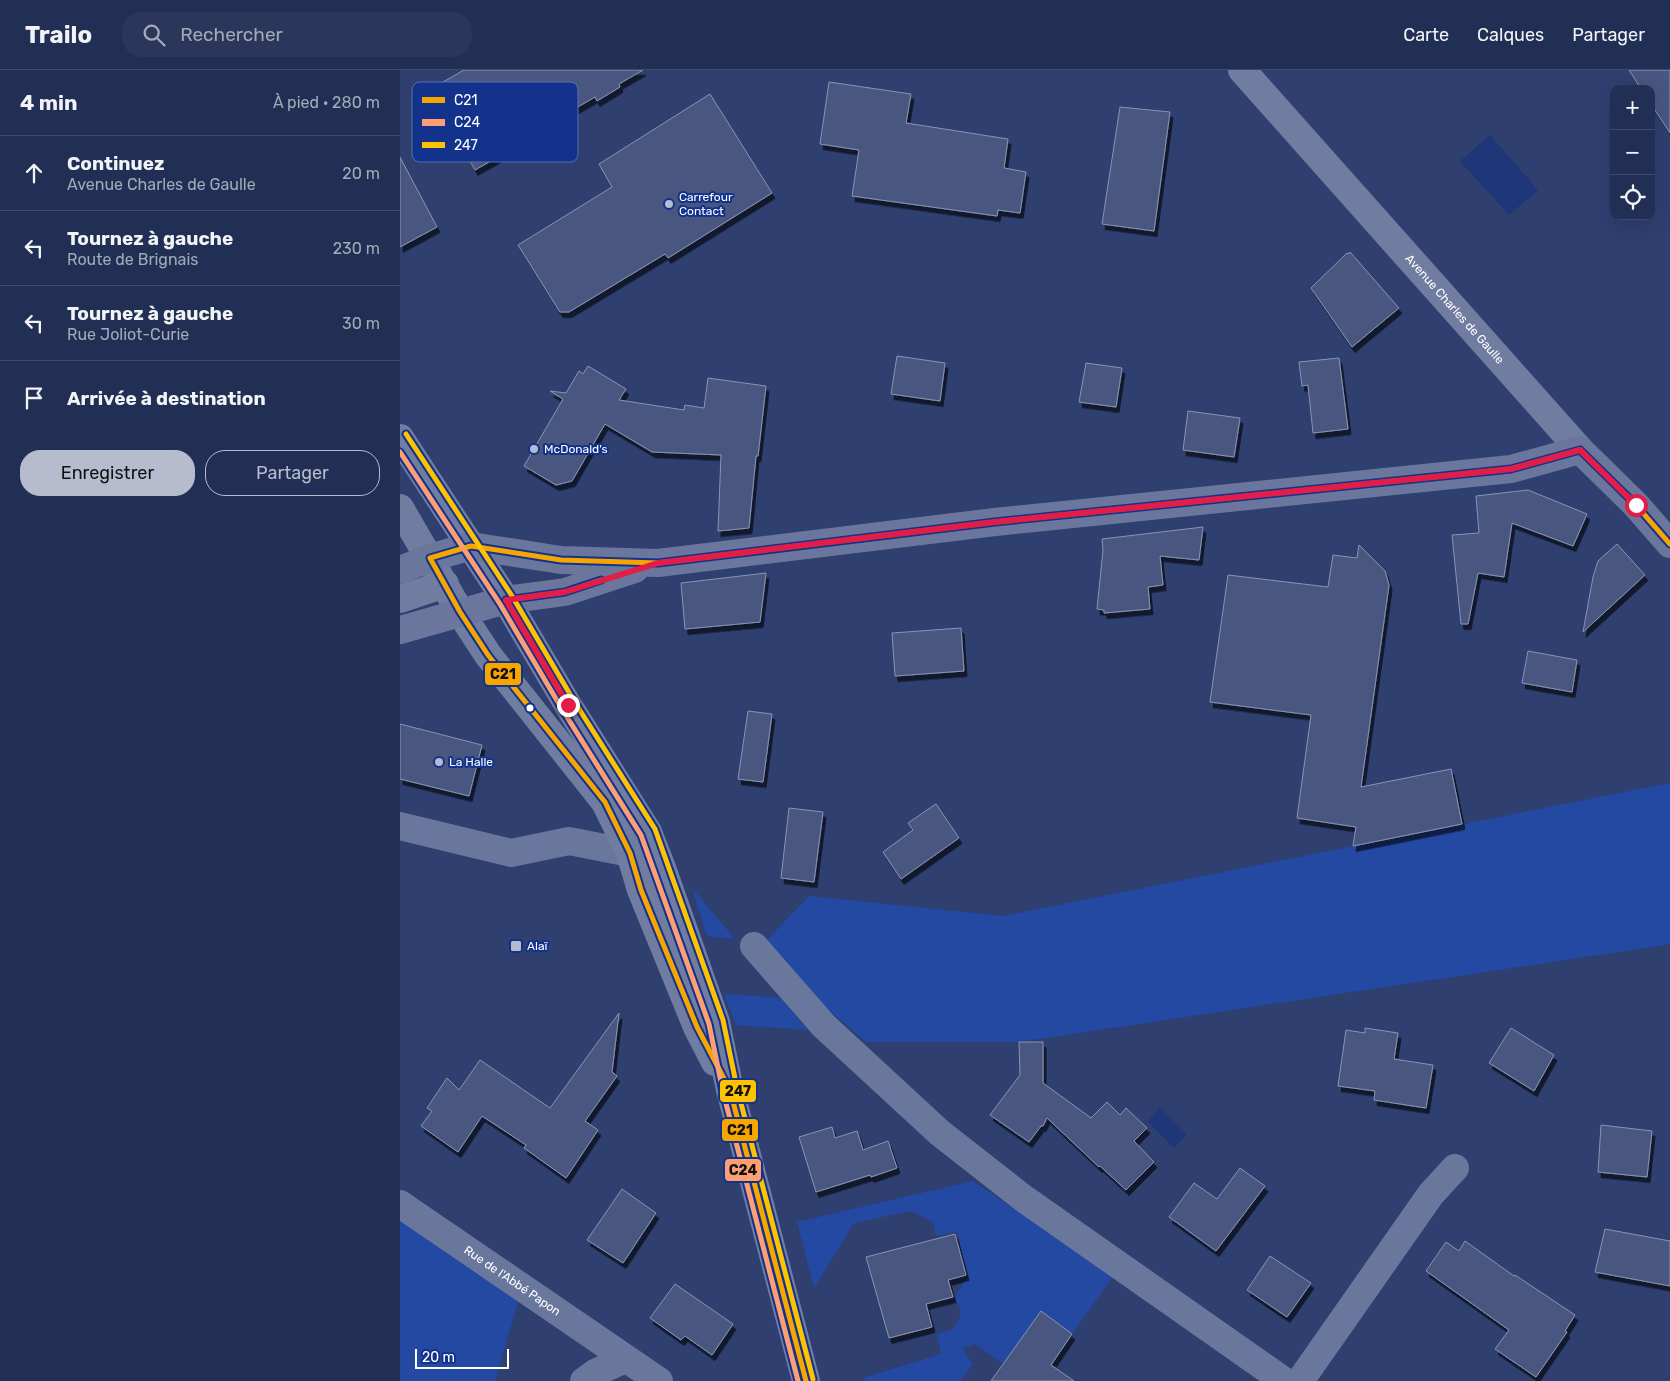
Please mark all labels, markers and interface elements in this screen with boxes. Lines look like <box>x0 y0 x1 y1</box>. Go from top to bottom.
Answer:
search box <box>122 12 472 57</box>
text: Trailo <box>25 21 92 49</box>
icon: search <box>140 21 168 49</box>
text: Rechercher <box>180 23 283 46</box>
text: Carte <box>1403 24 1449 46</box>
text: Calques <box>1477 24 1544 46</box>
text: Partager <box>1572 24 1645 46</box>
legend <box>412 82 578 162</box>
map controls <box>1610 85 1655 220</box>
button: + <box>1610 85 1655 130</box>
text: 4 min <box>20 90 78 115</box>
text: C21 <box>454 92 478 109</box>
text: À pied · 280 m <box>273 93 380 112</box>
text: C24 <box>454 114 480 131</box>
button: − <box>1610 130 1655 175</box>
text: 247 <box>454 137 478 154</box>
text: Continuez <box>67 152 165 175</box>
icon: ahead <box>20 159 48 187</box>
text: 20 m <box>342 164 380 183</box>
text: Avenue Charles de Gaulle <box>67 175 256 194</box>
button: locate <box>1610 175 1655 220</box>
place label: Carrefour Contact <box>679 190 733 218</box>
marker: Carrefour Contact <box>663 198 675 210</box>
text: Tournez à gauche <box>67 227 233 250</box>
icon: left <box>20 234 48 262</box>
text: 230 m <box>333 239 380 258</box>
text: Route de Brignais <box>67 250 199 269</box>
street label: Avenue Charles de Gaulle <box>1402 251 1507 367</box>
text: Tournez à gauche <box>67 302 233 325</box>
icon: left <box>20 309 48 337</box>
text: 30 m <box>342 314 380 333</box>
text: Rue Joliot-Curie <box>67 325 189 344</box>
icon: arrive <box>20 384 48 412</box>
text: Arrivée à destination <box>67 387 266 410</box>
place label: McDonald's <box>544 442 608 456</box>
marker: McDonald's <box>528 443 540 455</box>
button: Enregistrer <box>20 450 195 496</box>
button: Partager <box>205 450 380 496</box>
route start <box>1625 494 1648 517</box>
line badge: C21 <box>484 662 522 686</box>
text: C21 <box>490 666 516 683</box>
route end <box>557 694 580 717</box>
unlabelled marker <box>525 703 535 713</box>
place label: La Halle <box>449 755 493 769</box>
marker: La Halle <box>433 756 445 768</box>
marker: Alaï <box>509 939 523 953</box>
place label: Alaï <box>527 939 549 953</box>
line badge: 247 <box>719 1079 757 1103</box>
text: 247 <box>725 1083 751 1100</box>
line badge: C21 <box>721 1118 759 1142</box>
text: C21 <box>727 1122 753 1139</box>
line badge: C24 <box>724 1158 762 1182</box>
text: C24 <box>729 1162 758 1179</box>
street label: Rue de l'Abbé Papon <box>461 1243 563 1319</box>
scale bar <box>415 1346 509 1369</box>
text: 20 m <box>422 1349 455 1366</box>

